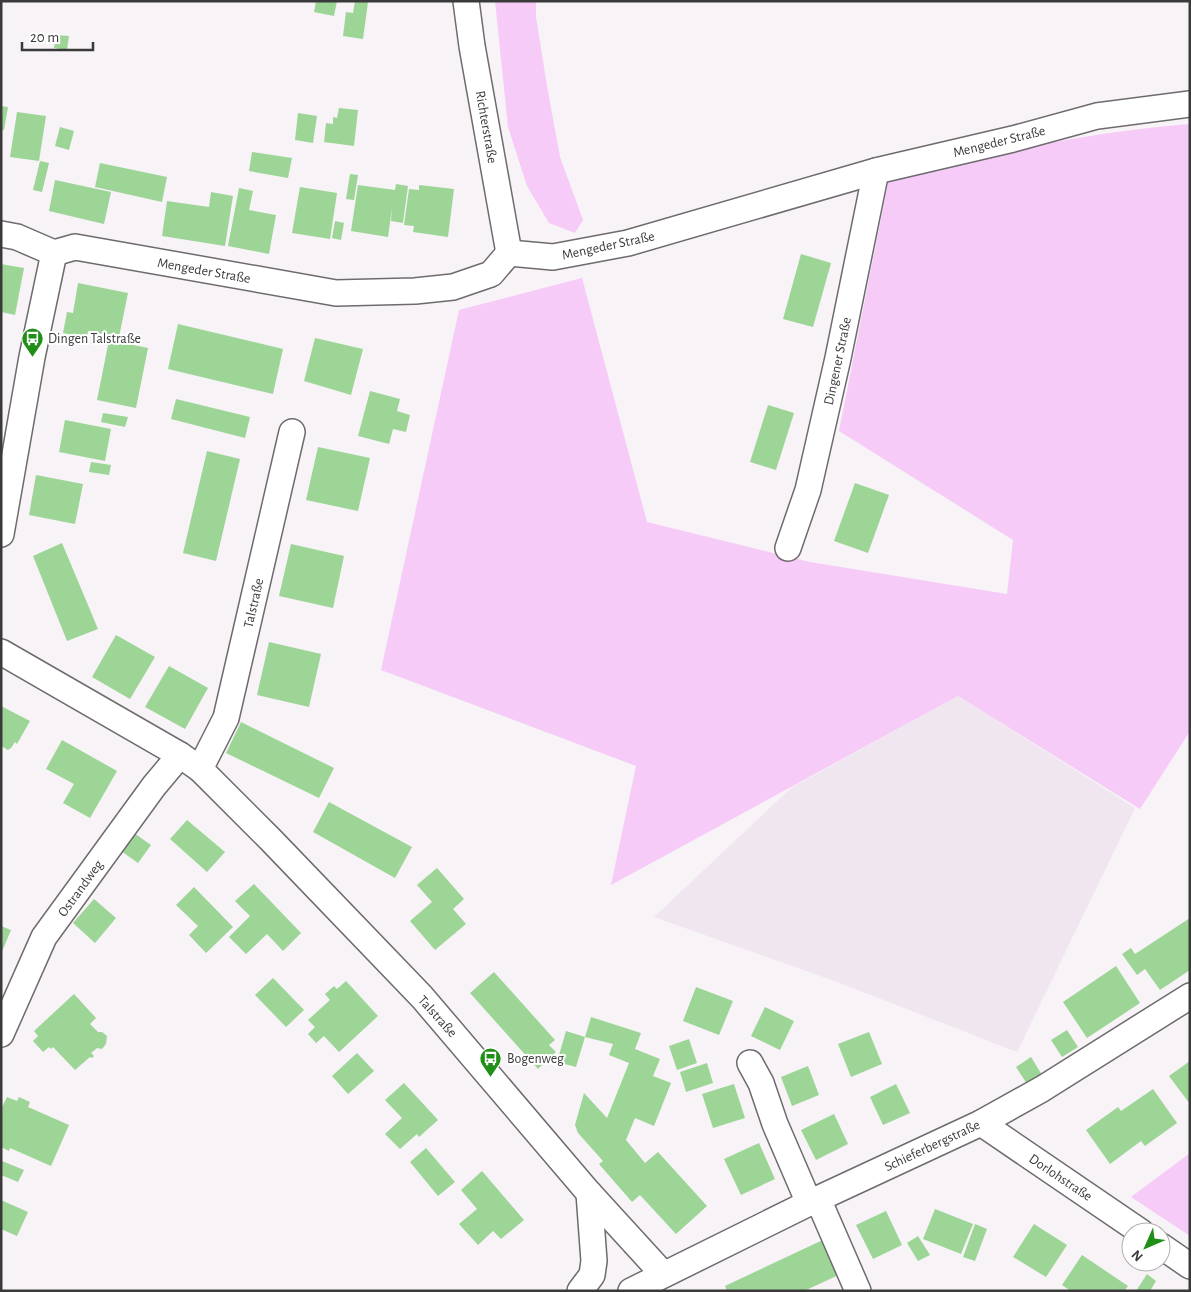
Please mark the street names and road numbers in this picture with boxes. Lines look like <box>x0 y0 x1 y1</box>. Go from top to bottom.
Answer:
street label: Richterstraße <box>473 90 499 165</box>
street label: Mengeder Straße <box>952 124 1047 160</box>
street label: Mengeder Straße <box>561 229 656 263</box>
street label: Mengeder Straße <box>156 256 252 286</box>
street label: Dingener Straße <box>822 316 854 406</box>
street label: Talstraße <box>241 577 266 629</box>
street label: Ostrandweg <box>56 858 106 919</box>
street label: Talstraße <box>415 993 459 1040</box>
street label: Schieferbergstraße <box>883 1118 982 1174</box>
street label: Dorlohstraße <box>1026 1152 1094 1204</box>

